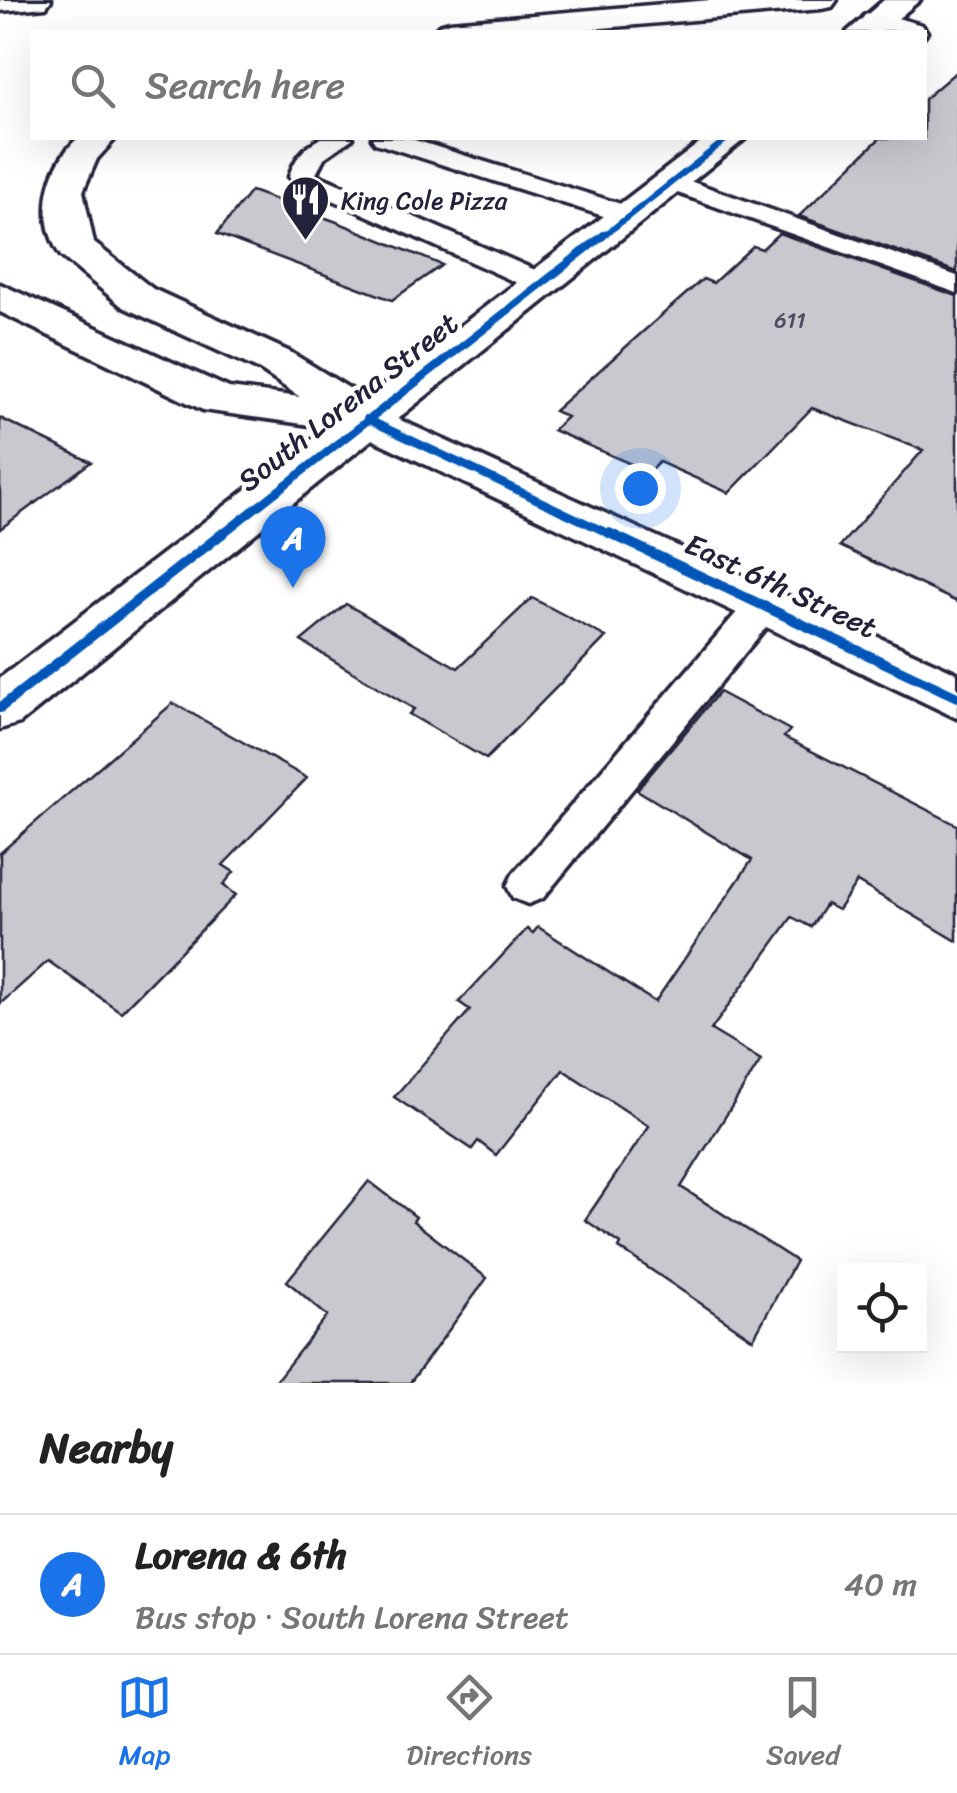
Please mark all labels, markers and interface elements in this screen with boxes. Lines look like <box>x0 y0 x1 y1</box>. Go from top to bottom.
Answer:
search box <box>30 30 927 140</box>
text: Search here <box>145 52 345 119</box>
icon: search <box>65 58 120 113</box>
restaurant icon: King Cole Pizza <box>280 174 332 242</box>
place label: King Cole Pizza <box>341 178 508 223</box>
street label: South Lorena Street <box>225 298 471 506</box>
house number: 611 <box>774 301 806 340</box>
your location <box>615 463 666 514</box>
pin: A <box>260 506 326 588</box>
street label: East 6th Street <box>676 518 886 654</box>
map controls <box>837 1263 927 1353</box>
button: locate <box>837 1263 927 1353</box>
text: Nearby <box>40 1411 173 1485</box>
text: Lorena & 6th <box>135 1522 347 1589</box>
text: A <box>62 1556 83 1613</box>
text: 40 m <box>844 1556 917 1613</box>
text: Bus stop · South Lorena Street <box>135 1589 569 1646</box>
tab: Map <box>117 1670 172 1779</box>
tab: Directions <box>406 1670 532 1779</box>
tab: Saved <box>766 1670 840 1779</box>

